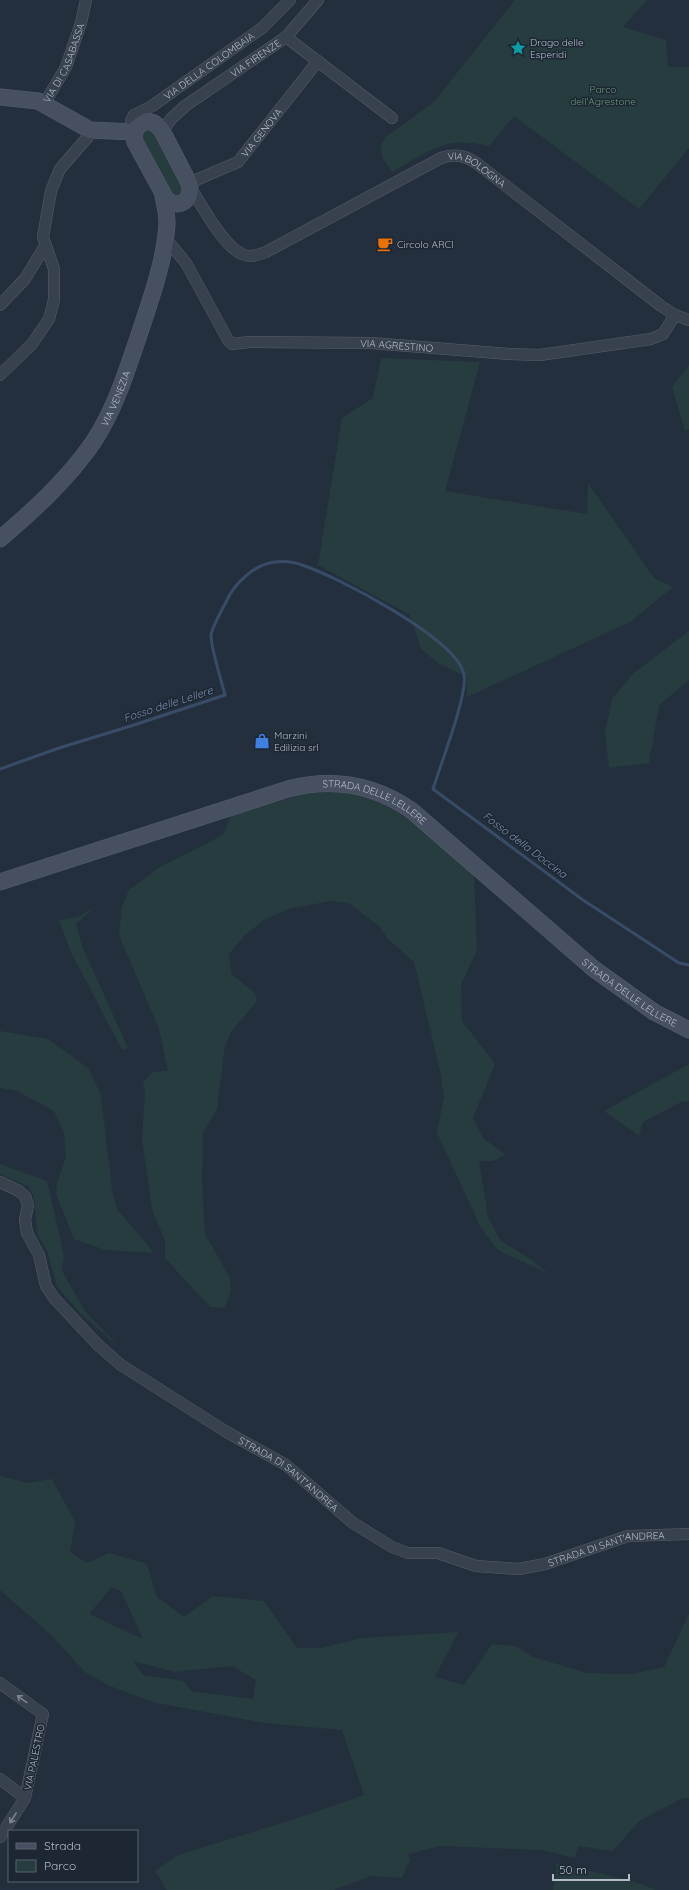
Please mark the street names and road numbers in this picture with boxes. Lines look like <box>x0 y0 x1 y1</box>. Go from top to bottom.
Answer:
street label: VIA DI CASABASSA <box>40 21 88 105</box>
street label: VIA DELLA COLOMBAIA <box>161 29 258 103</box>
street label: VIA FIRENZE <box>228 36 284 80</box>
street label: VIA GENOVA <box>238 105 285 160</box>
street label: VIA BOLOGNA <box>447 149 509 191</box>
street label: VIA AGRESTINO <box>360 337 434 355</box>
street label: VIA VENEZIA <box>98 369 133 429</box>
street label: STRADA DELLE LELLERE <box>322 777 429 828</box>
street label: STRADA DELLE LELLERE <box>579 956 680 1030</box>
street label: STRADA DI SANT'ANDREA <box>236 1434 341 1515</box>
street label: STRADA DI SANT'ANDREA <box>546 1529 665 1570</box>
street label: VIA PALESTRO <box>21 1723 48 1791</box>

